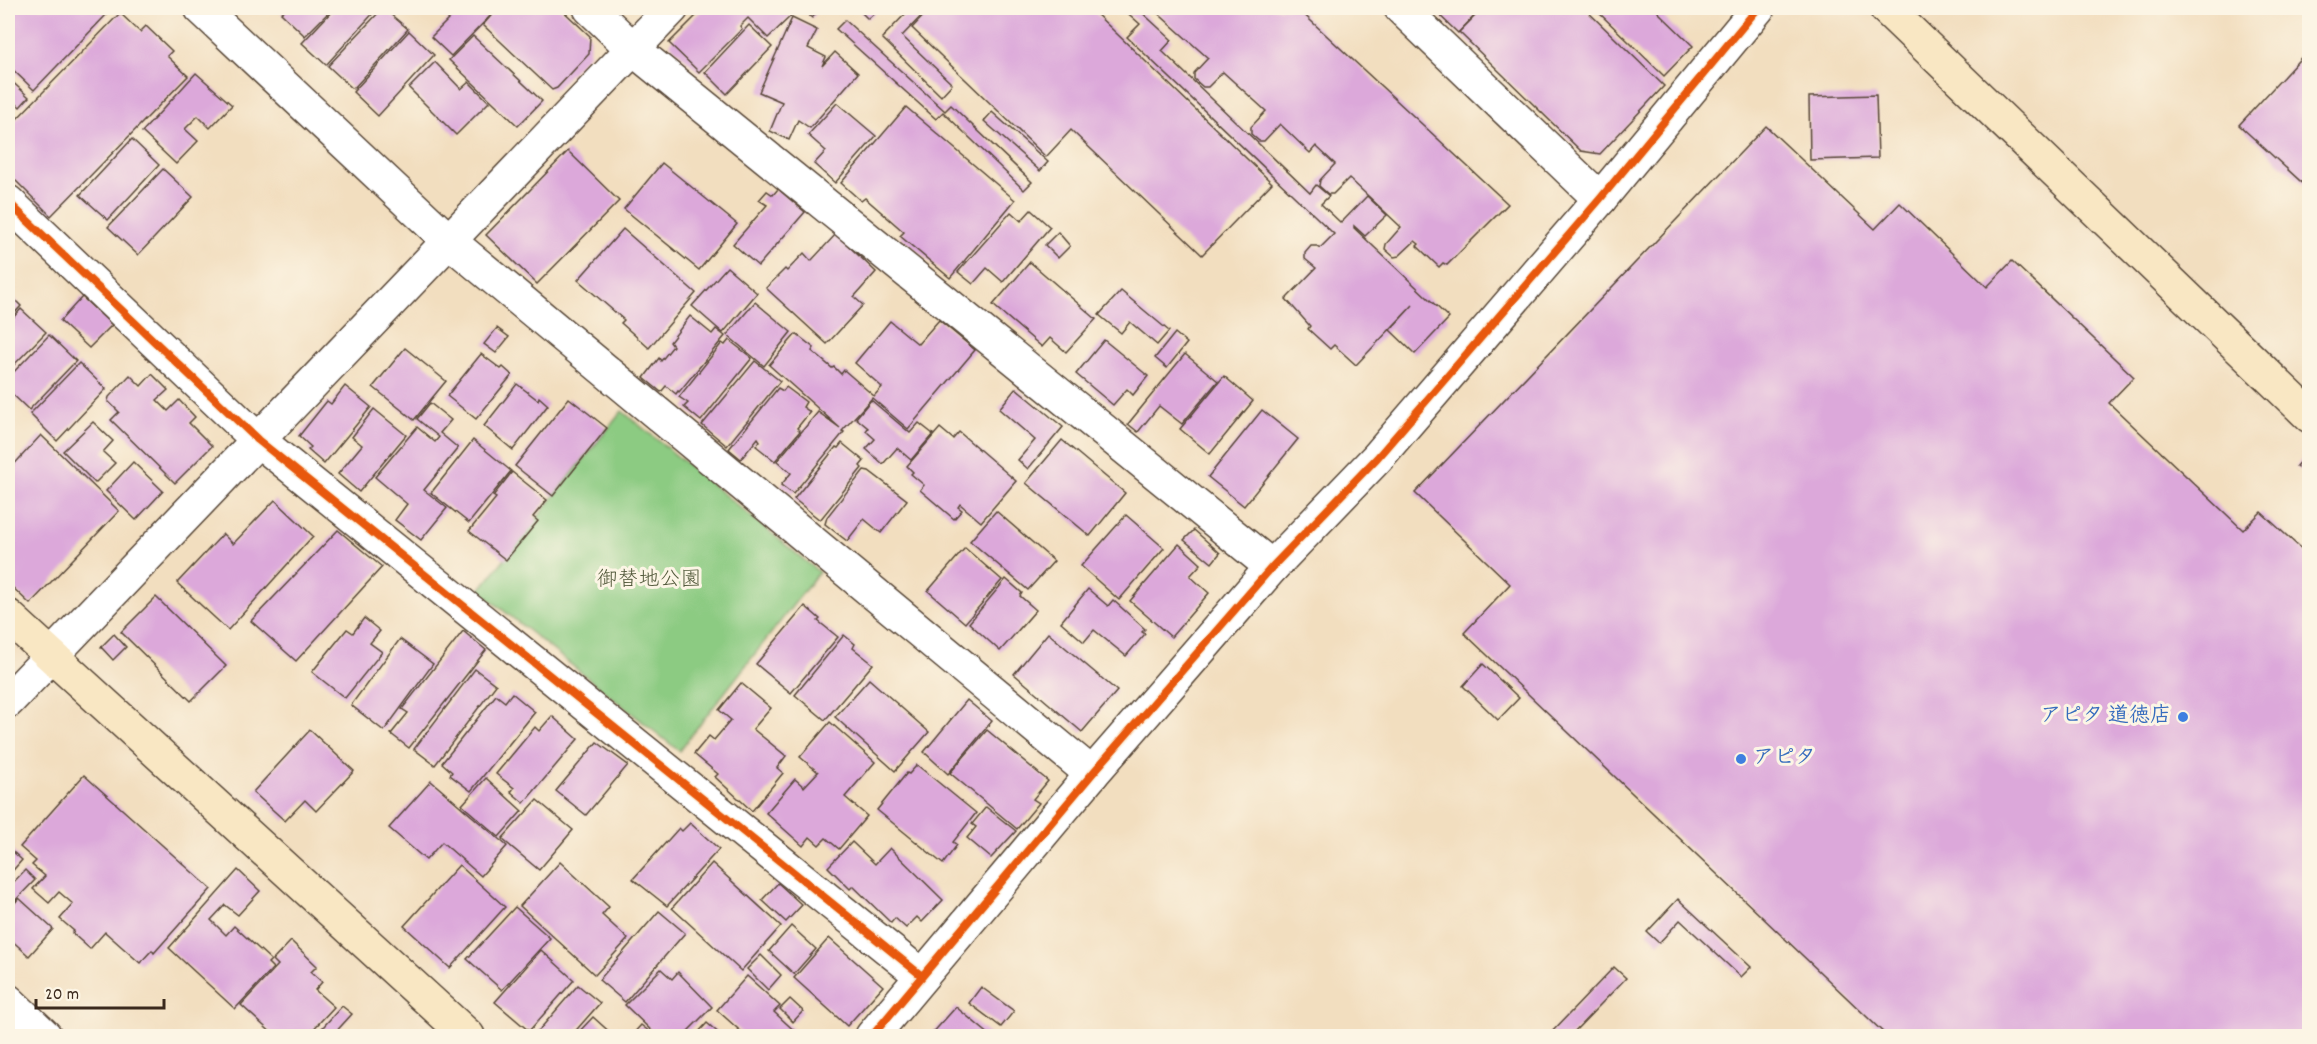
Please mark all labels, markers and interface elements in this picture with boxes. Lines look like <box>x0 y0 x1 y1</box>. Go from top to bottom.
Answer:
park label: 御替地公園 <box>597 566 702 596</box>
place label: アピタ 道徳店 <box>2040 702 2171 732</box>
marker: アピタ 道徳店 <box>2176 710 2190 724</box>
place label: アピタ <box>1753 744 1816 774</box>
marker: アピタ <box>1734 752 1748 766</box>
scale bar <box>36 972 164 1010</box>
text: 20 m <box>45 983 79 1008</box>

